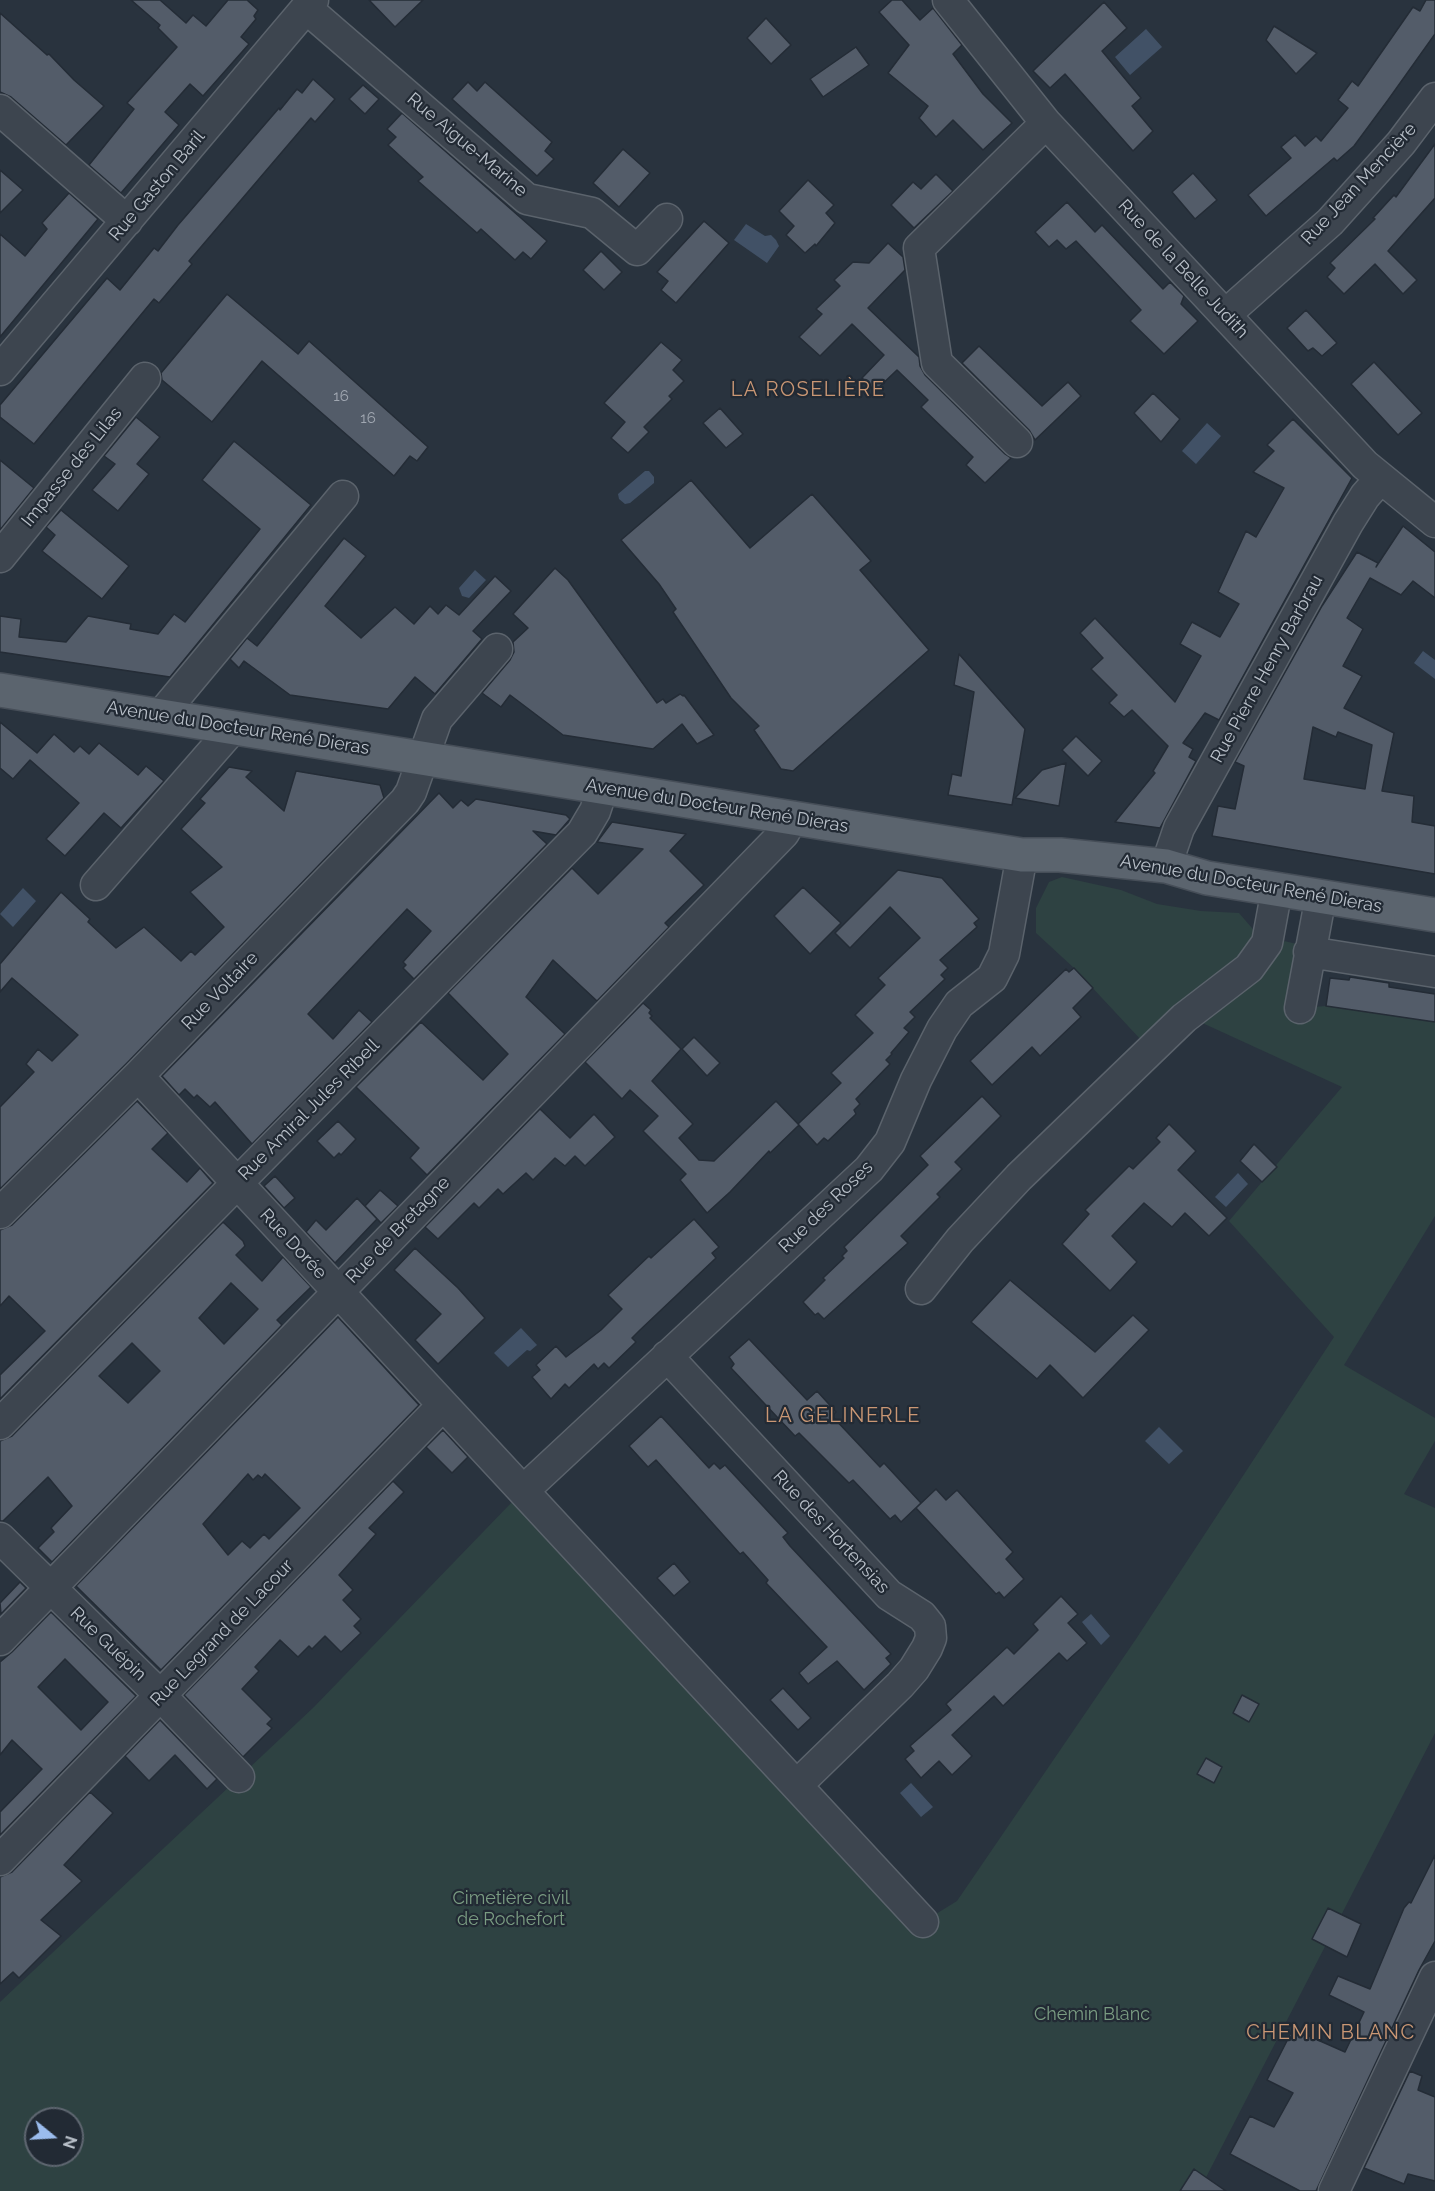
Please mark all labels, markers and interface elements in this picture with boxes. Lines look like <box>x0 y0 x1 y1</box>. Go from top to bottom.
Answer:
street label: Rue Aigue-Marine <box>402 88 532 202</box>
street label: Rue Jean Mencière <box>1297 118 1421 250</box>
street label: Rue Gaston Baril <box>105 126 209 246</box>
street label: Rue de la Belle Judith <box>1113 195 1253 343</box>
district label: LA ROSELIÈRE <box>731 378 885 402</box>
house number: 16 <box>333 387 349 405</box>
street label: Impasse des Lilas <box>17 403 127 531</box>
house number: 16 <box>360 409 376 427</box>
street label: Rue Pierre Henry Barbrau <box>1206 571 1328 767</box>
street label: Avenue du Docteur René Dieras <box>105 697 371 759</box>
street label: Avenue du Docteur René Dieras <box>584 775 850 837</box>
street label: Avenue du Docteur René Dieras <box>1118 850 1384 918</box>
street label: Rue Voltaire <box>177 947 263 1035</box>
street label: Rue Amiral Jules Ribell <box>234 1035 384 1185</box>
street label: Rue des Roses <box>774 1157 878 1257</box>
street label: Rue de Bretagne <box>341 1172 455 1288</box>
street label: Rue Dorée <box>255 1204 331 1284</box>
district label: LA GELINERLE <box>765 1404 921 1428</box>
street label: Rue des Hortensias <box>768 1466 894 1598</box>
street label: Rue Legrand de Lacour <box>146 1555 298 1711</box>
street label: Rue Guépin <box>66 1602 150 1686</box>
park label: Cimetière civil de Rochefort <box>452 1888 570 1930</box>
park label: Chemin Blanc <box>1034 2004 1150 2026</box>
district label: CHEMIN BLANC <box>1246 2021 1416 2045</box>
north arrow <box>24 2107 84 2167</box>
text: N <box>59 2133 81 2151</box>

